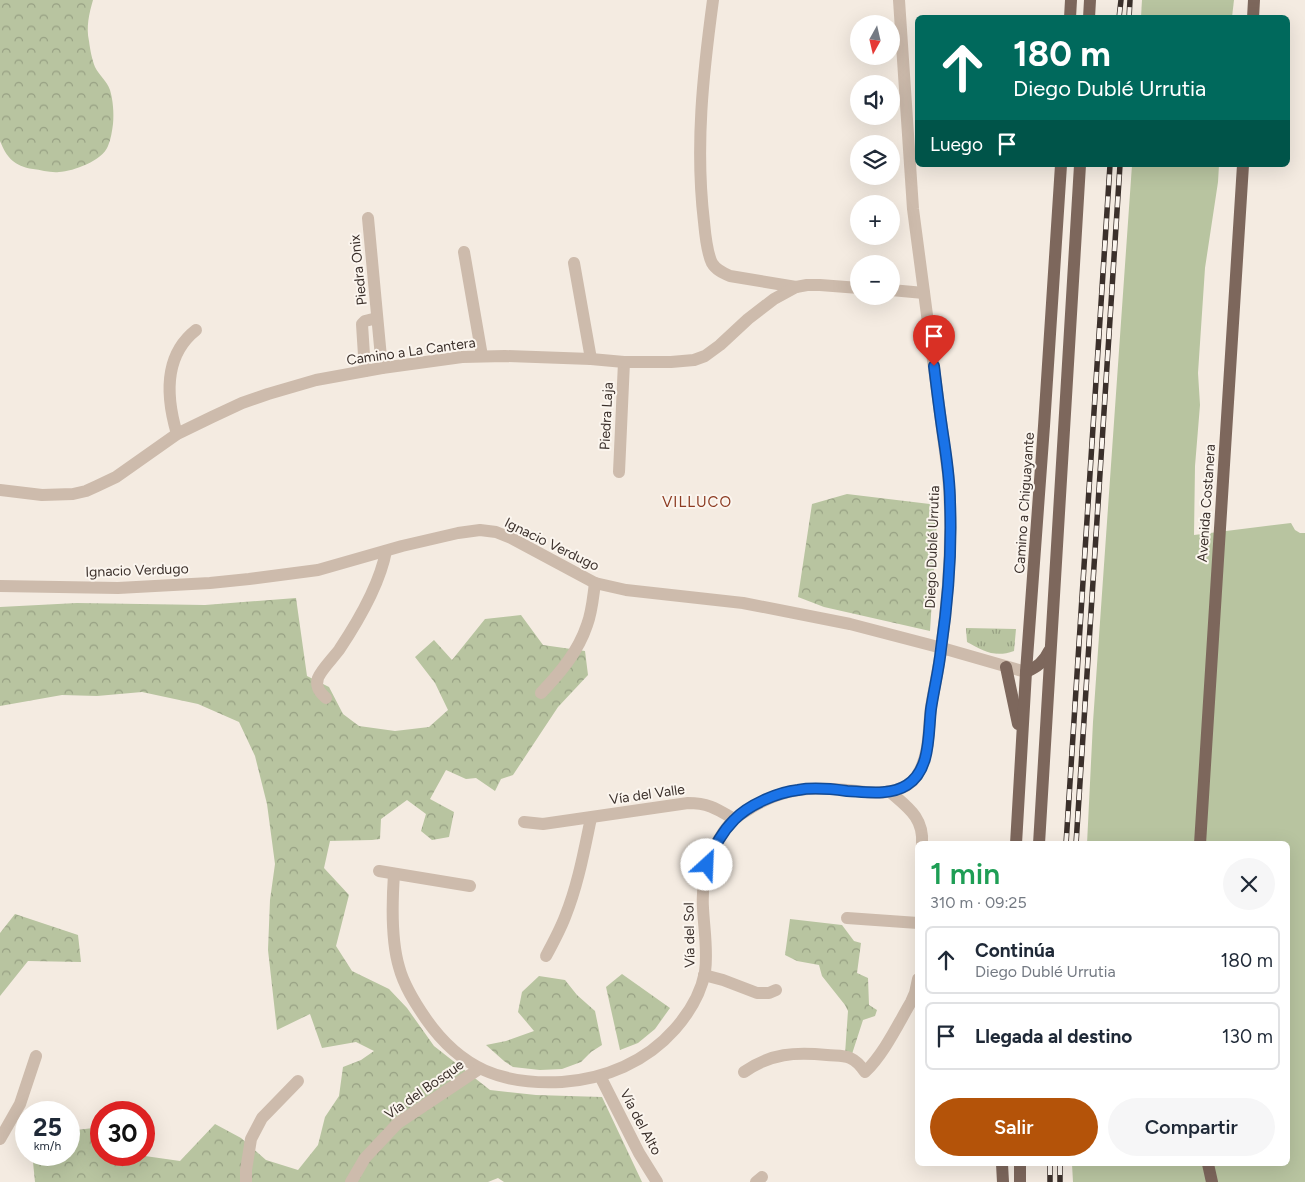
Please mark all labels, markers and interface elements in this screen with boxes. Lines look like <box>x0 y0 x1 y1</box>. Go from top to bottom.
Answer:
north arrow <box>850 15 900 65</box>
map controls <box>850 15 900 305</box>
text: 180 m <box>1013 33 1111 75</box>
icon: ahead <box>930 35 995 100</box>
button: sound <box>850 75 900 125</box>
text: Diego Dublé Urrutia <box>1013 75 1206 102</box>
icon: arrive <box>993 130 1021 158</box>
text: Luego <box>930 133 983 156</box>
button: layers <box>850 135 900 185</box>
button: + <box>850 195 900 245</box>
street label: Piedra Onix <box>346 233 371 306</box>
button: − <box>850 255 900 305</box>
pin <box>913 315 955 366</box>
icon: arrive <box>920 322 948 350</box>
street label: Camino a La Cantera <box>345 334 477 369</box>
street label: Piedra Laja <box>596 382 617 450</box>
street label: Camino a Chiguayante <box>1011 431 1038 574</box>
street label: Avenida Costanera <box>1194 443 1219 563</box>
street label: Diego Dublé Urrutia <box>922 485 943 609</box>
district label: VILLUCO <box>662 493 732 511</box>
street label: Ignacio Verdugo <box>502 514 602 575</box>
street label: Ignacio Verdugo <box>85 560 189 581</box>
street label: Vía del Valle <box>608 781 686 808</box>
position arrow <box>680 838 732 890</box>
text: 1 min <box>930 855 1000 892</box>
button: close <box>1223 858 1275 910</box>
text: 310 m · 09:25 <box>930 893 1027 912</box>
street label: Vía del Sol <box>680 902 699 968</box>
text: Continúa <box>975 939 1055 962</box>
icon: ahead <box>932 946 960 974</box>
text: 180 m <box>1220 949 1273 972</box>
text: Diego Dublé Urrutia <box>975 962 1116 981</box>
icon: arrive <box>932 1022 960 1050</box>
text: Llegada al destino <box>975 1025 1132 1048</box>
text: 130 m <box>1222 1025 1273 1048</box>
street label: Vía del Bosque <box>381 1056 467 1123</box>
street label: Vía del Alto <box>616 1087 665 1158</box>
button: Salir <box>930 1098 1098 1156</box>
button: Compartir <box>1108 1098 1275 1156</box>
speed limit sign: 30 <box>90 1101 155 1166</box>
text: 25 <box>33 1112 62 1142</box>
text: km/h <box>34 1139 61 1153</box>

